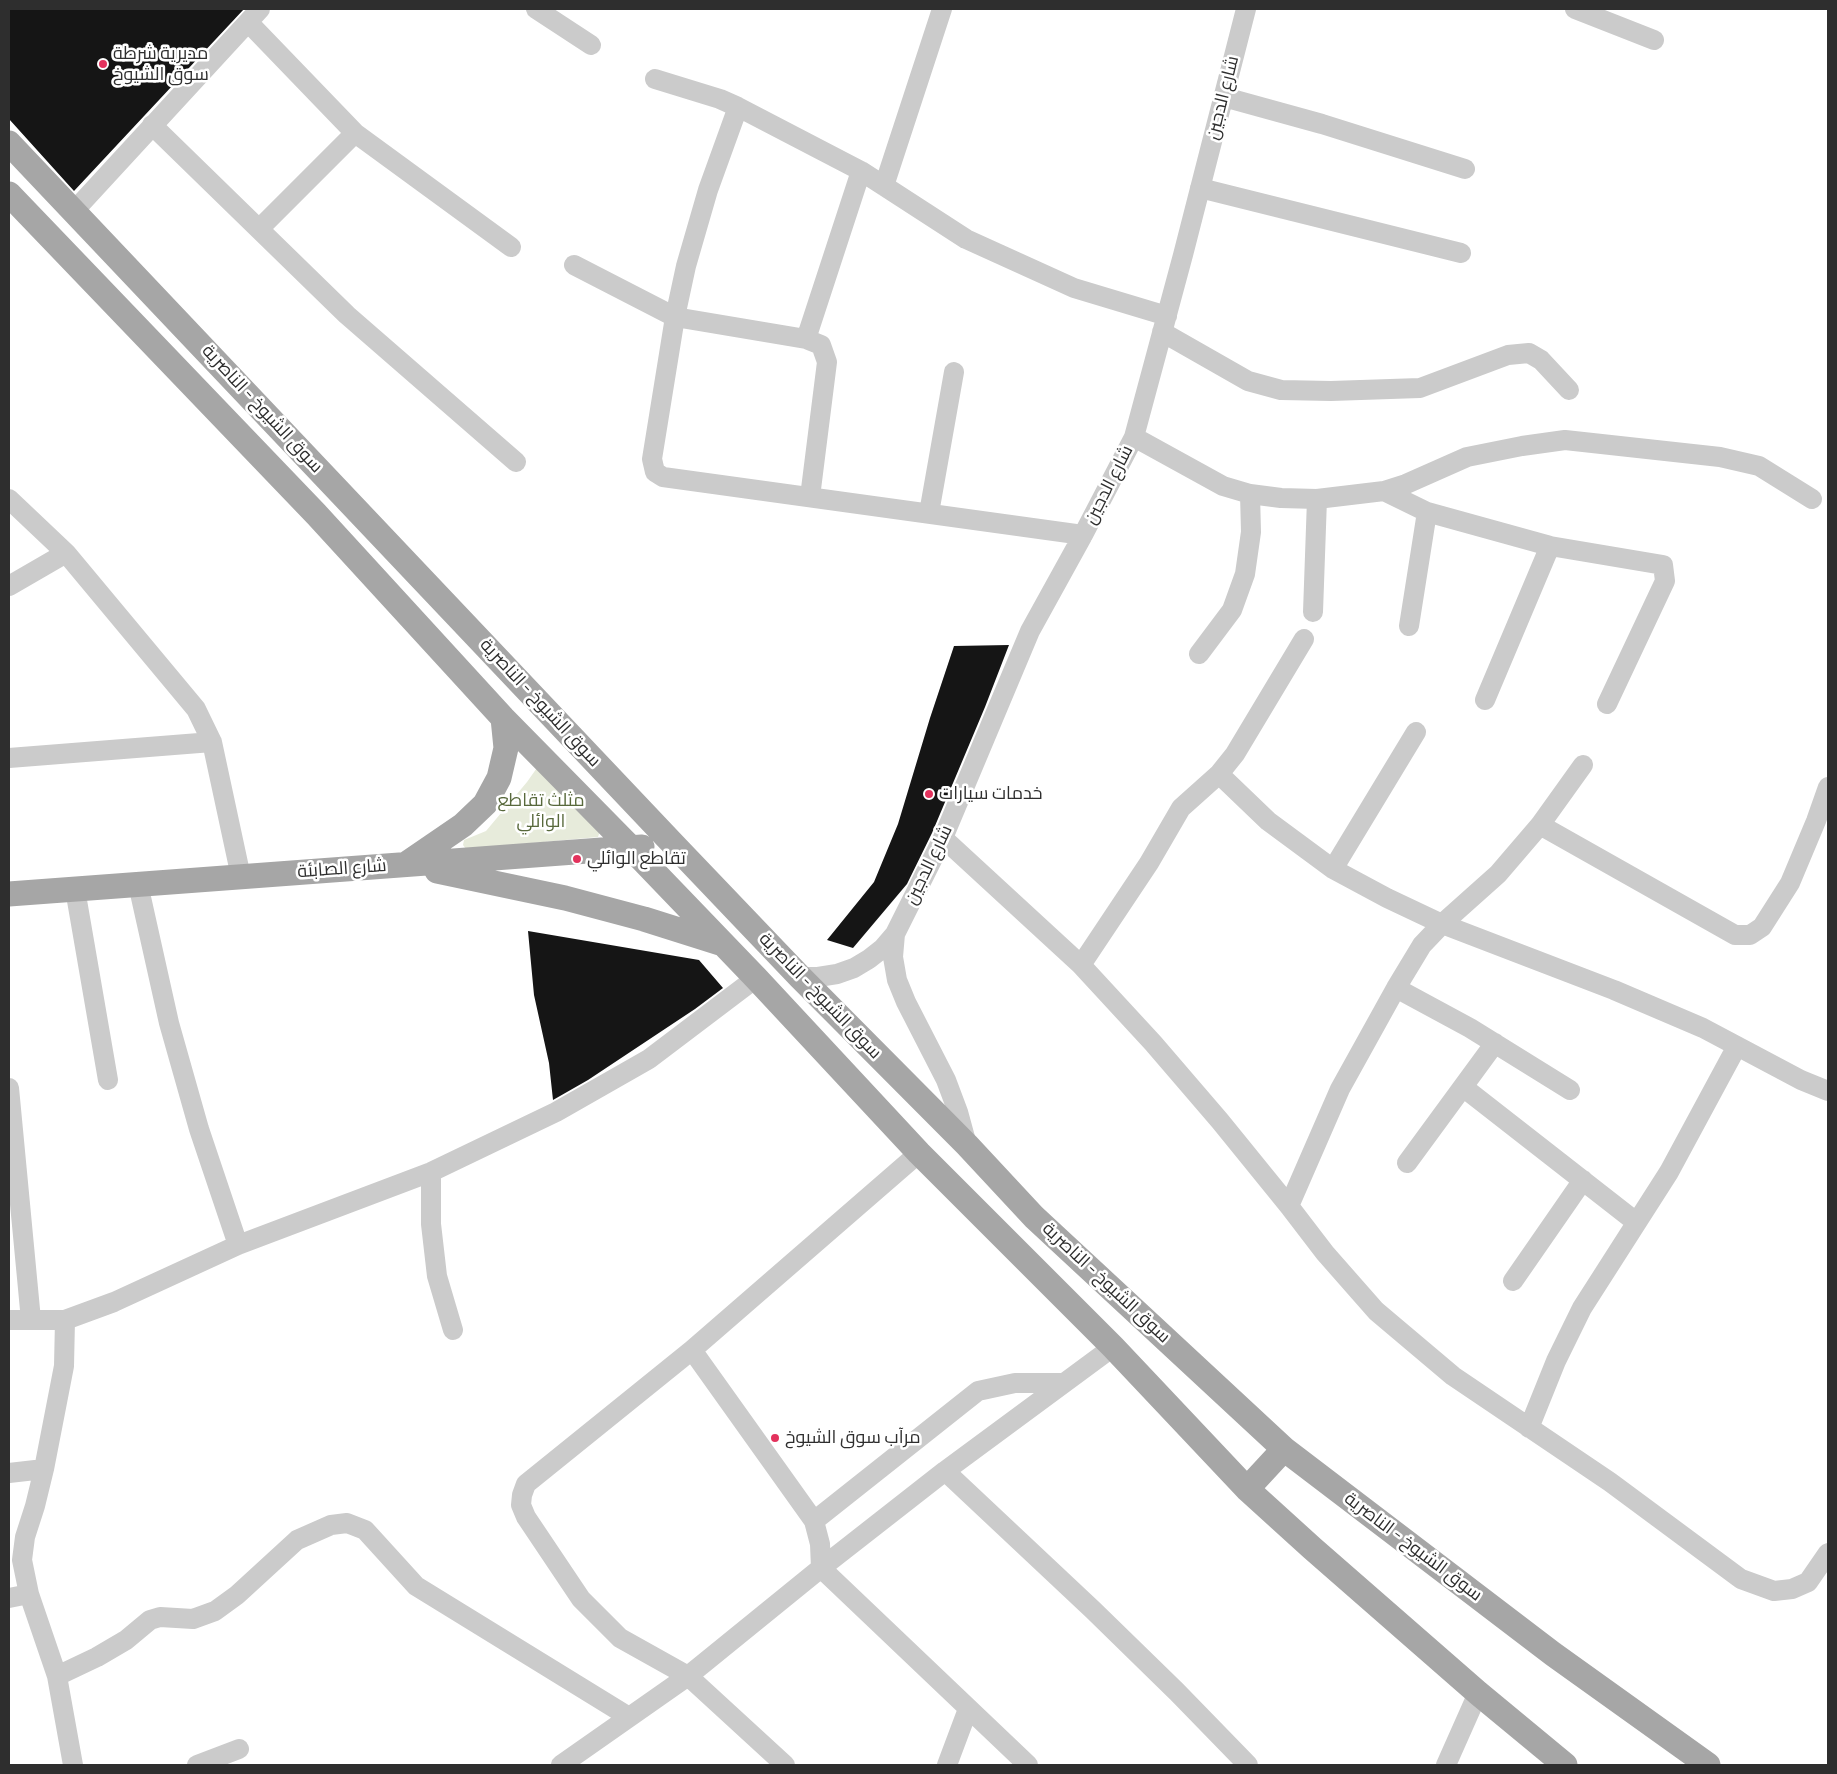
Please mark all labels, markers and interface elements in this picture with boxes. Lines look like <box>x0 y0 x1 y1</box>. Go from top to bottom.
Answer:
place label: مديرية شرطة سوق الشيوخ <box>113 43 209 86</box>
street label: شارع الدجين <box>1202 54 1244 142</box>
marker: مديرية شرطة سوق الشيوخ <box>97 58 109 70</box>
street label: سوق الشيوخ - الناصرية <box>197 340 327 478</box>
street label: شارع الدجين <box>1080 442 1138 528</box>
street label: سوق الشيوخ - الناصرية <box>475 634 605 772</box>
place label: خدمات سيارات <box>939 783 1043 805</box>
marker: خدمات سيارات <box>923 788 935 800</box>
park label: مثلث تقاطع الوائلي <box>497 790 585 832</box>
street label: شارع الدجين <box>900 822 958 908</box>
place label: تقاطع الوائلي <box>587 848 686 870</box>
marker: تقاطع الوائلي <box>571 853 583 865</box>
street label: شارع الصابئة <box>297 855 387 883</box>
street label: سوق الشيوخ - الناصرية <box>754 928 886 1064</box>
street label: سوق الشيوخ - الناصرية <box>1037 1218 1175 1348</box>
place label: مرآب سوق الشيوخ <box>785 1427 920 1449</box>
marker: مرآب سوق الشيوخ <box>769 1432 781 1444</box>
street label: سوق الشيوخ - الناصرية <box>1340 1488 1486 1606</box>

